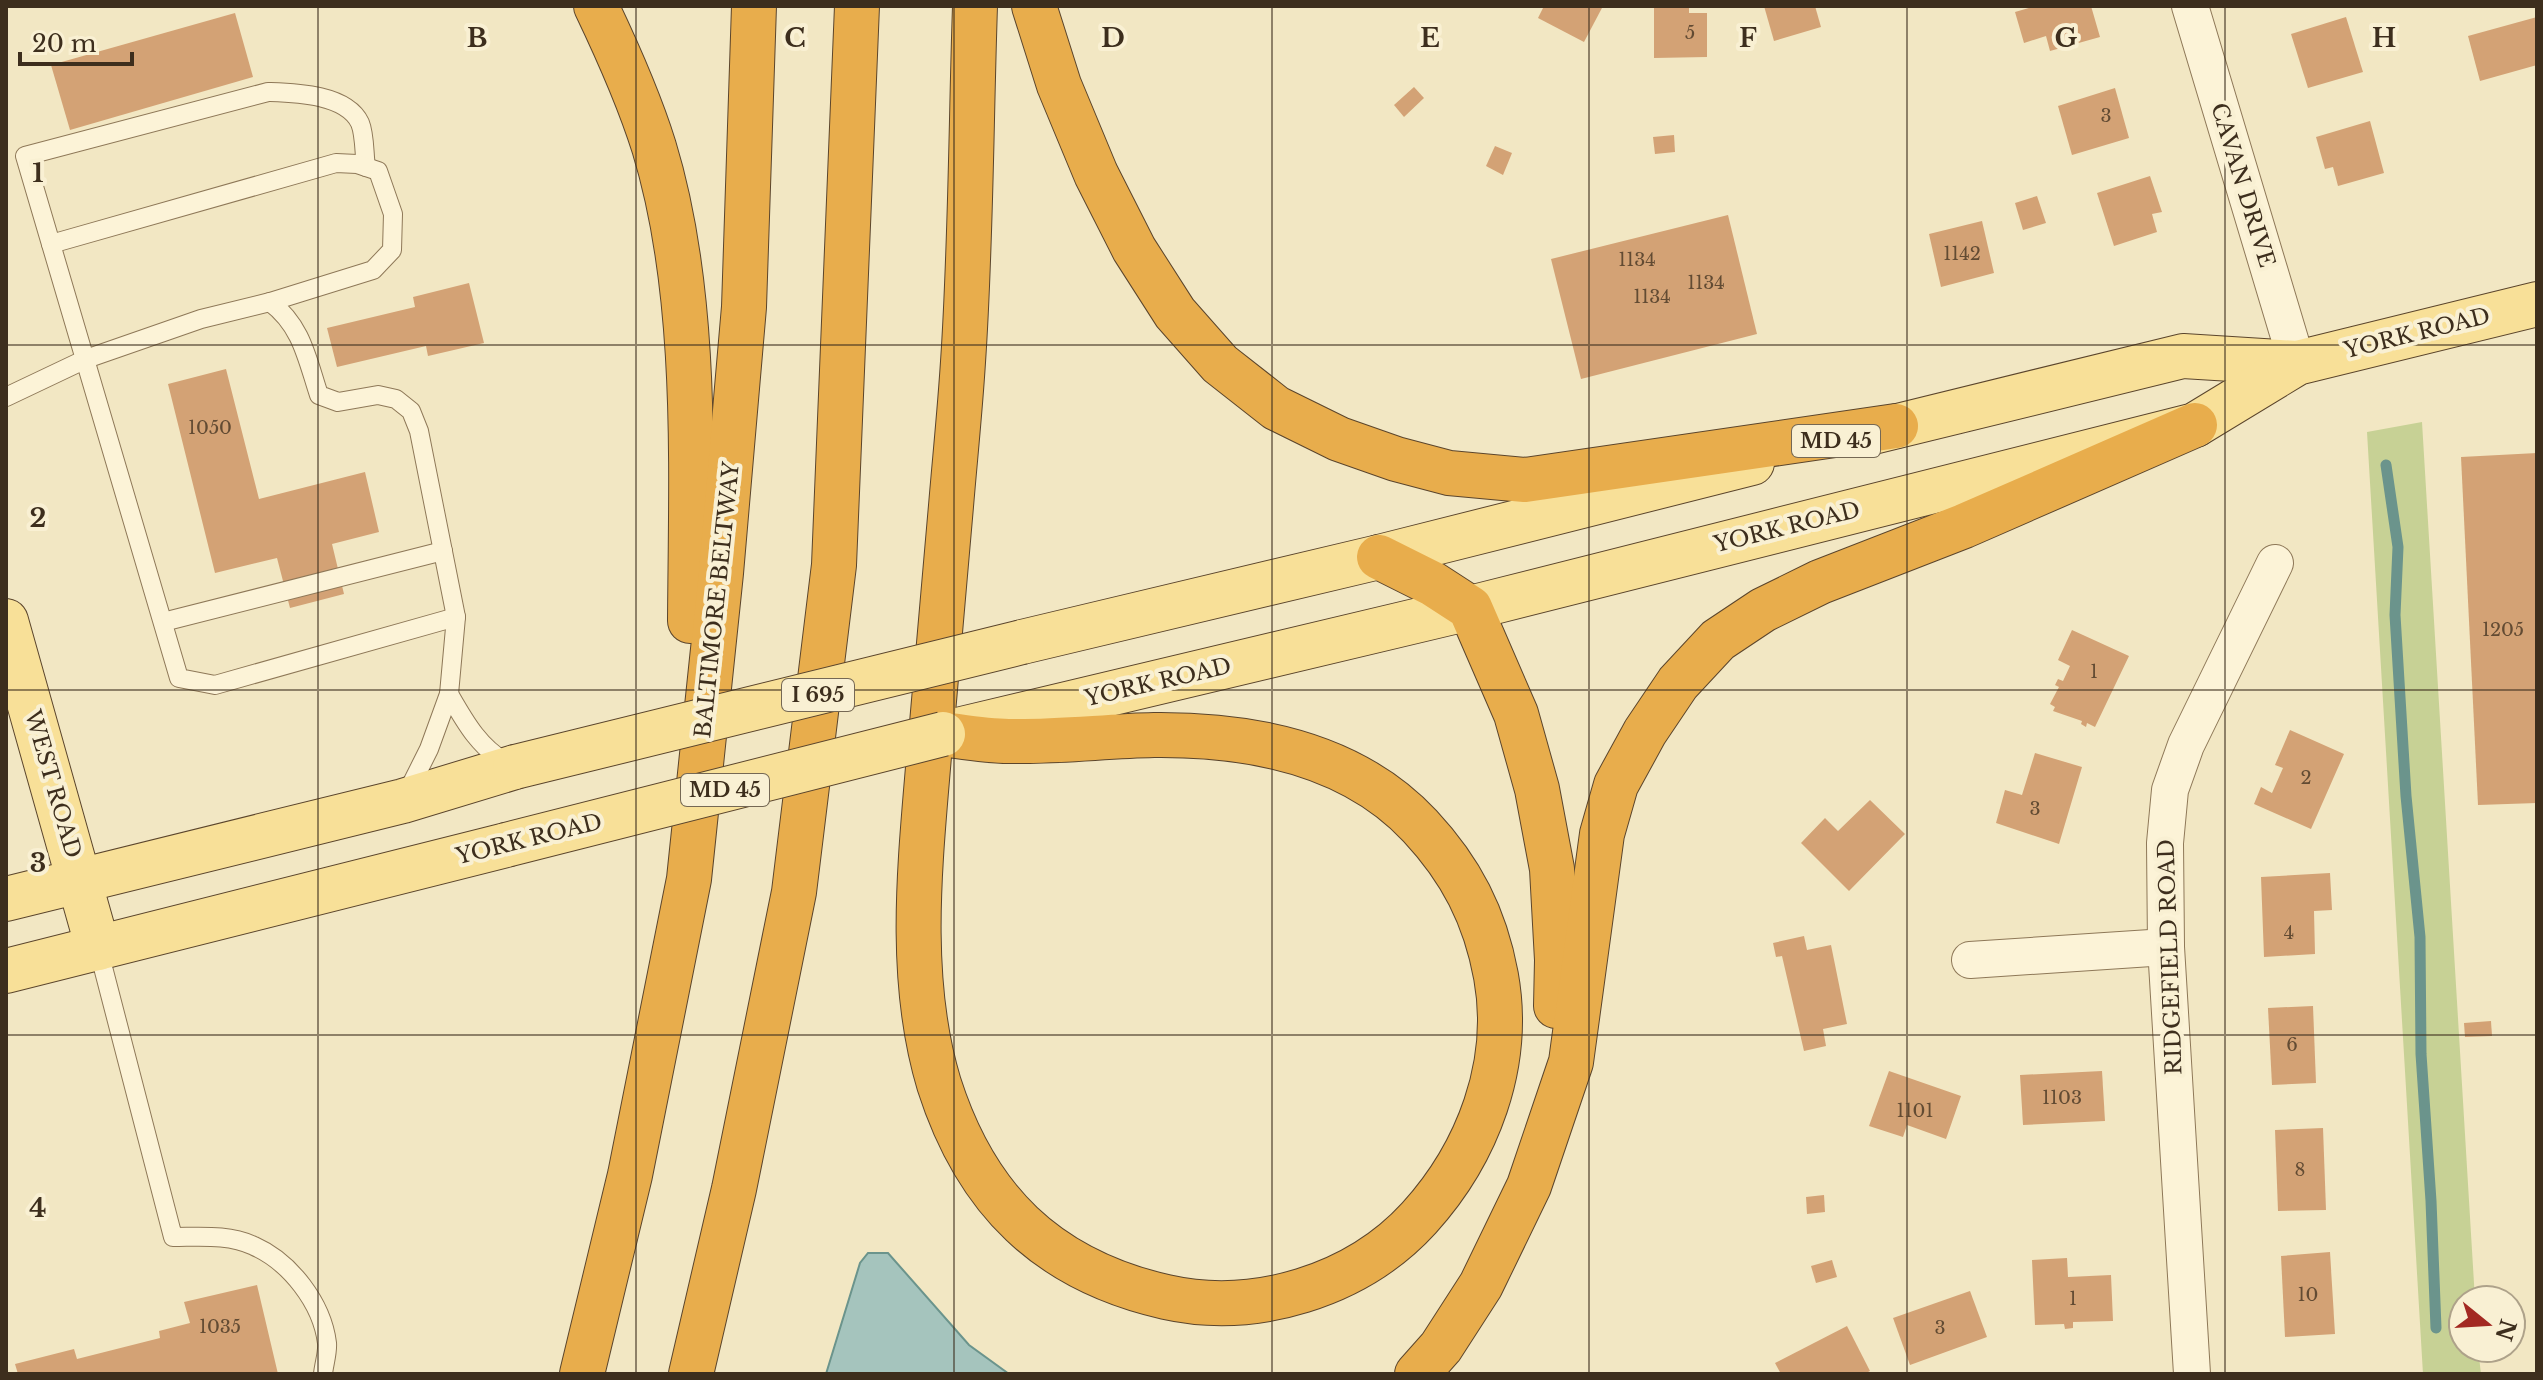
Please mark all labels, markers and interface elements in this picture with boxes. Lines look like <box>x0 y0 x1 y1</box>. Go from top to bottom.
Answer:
scale bar <box>20 16 132 66</box>
text: B <box>467 22 487 54</box>
text: C <box>784 22 806 54</box>
text: D <box>1101 22 1125 54</box>
text: E <box>1420 22 1440 54</box>
house number: 5 <box>1685 22 1695 44</box>
text: F <box>1739 22 1757 54</box>
text: G <box>2055 22 2078 54</box>
text: H <box>2372 22 2396 54</box>
text: 20 m <box>32 29 97 58</box>
street label: CAVAN DRIVE <box>2205 100 2281 270</box>
house number: 3 <box>2100 105 2112 127</box>
text: 1 <box>32 157 44 189</box>
house number: 1142 <box>1943 243 1981 265</box>
house number: 1134 <box>1618 249 1656 271</box>
house number: 1134 <box>1687 272 1725 294</box>
house number: 1134 <box>1633 286 1671 308</box>
street label: YORK ROAD <box>2340 302 2493 364</box>
house number: 1050 <box>188 417 232 439</box>
road number: MD 45 <box>1792 425 1880 457</box>
street label: BALTIMORE BELTWAY <box>689 460 745 739</box>
street label: YORK ROAD <box>1710 496 1863 558</box>
text: 2 <box>30 502 46 534</box>
house number: 1205 <box>2482 619 2524 641</box>
street label: YORK ROAD <box>1081 652 1234 712</box>
house number: 1 <box>2090 661 2098 683</box>
road number: I 695 <box>782 679 854 711</box>
street label: WEST ROAD <box>19 706 87 861</box>
house number: 2 <box>2300 767 2312 789</box>
road number: MD 45 <box>681 774 769 806</box>
house number: 3 <box>2029 798 2041 820</box>
street label: YORK ROAD <box>452 808 605 870</box>
street label: RIDGEFIELD ROAD <box>2152 839 2188 1075</box>
text: 3 <box>30 847 46 879</box>
house number: 4 <box>2284 922 2294 944</box>
house number: 6 <box>2286 1034 2298 1056</box>
house number: 1103 <box>2042 1087 2082 1109</box>
house number: 1101 <box>1897 1100 1933 1122</box>
house number: 8 <box>2295 1159 2305 1181</box>
text: 4 <box>29 1192 47 1224</box>
house number: 10 <box>2298 1284 2318 1306</box>
north arrow <box>2447 1284 2527 1364</box>
house number: 1 <box>2069 1288 2077 1310</box>
house number: 1035 <box>199 1316 241 1338</box>
text: N <box>2489 1316 2522 1344</box>
house number: 3 <box>1934 1317 1946 1339</box>

